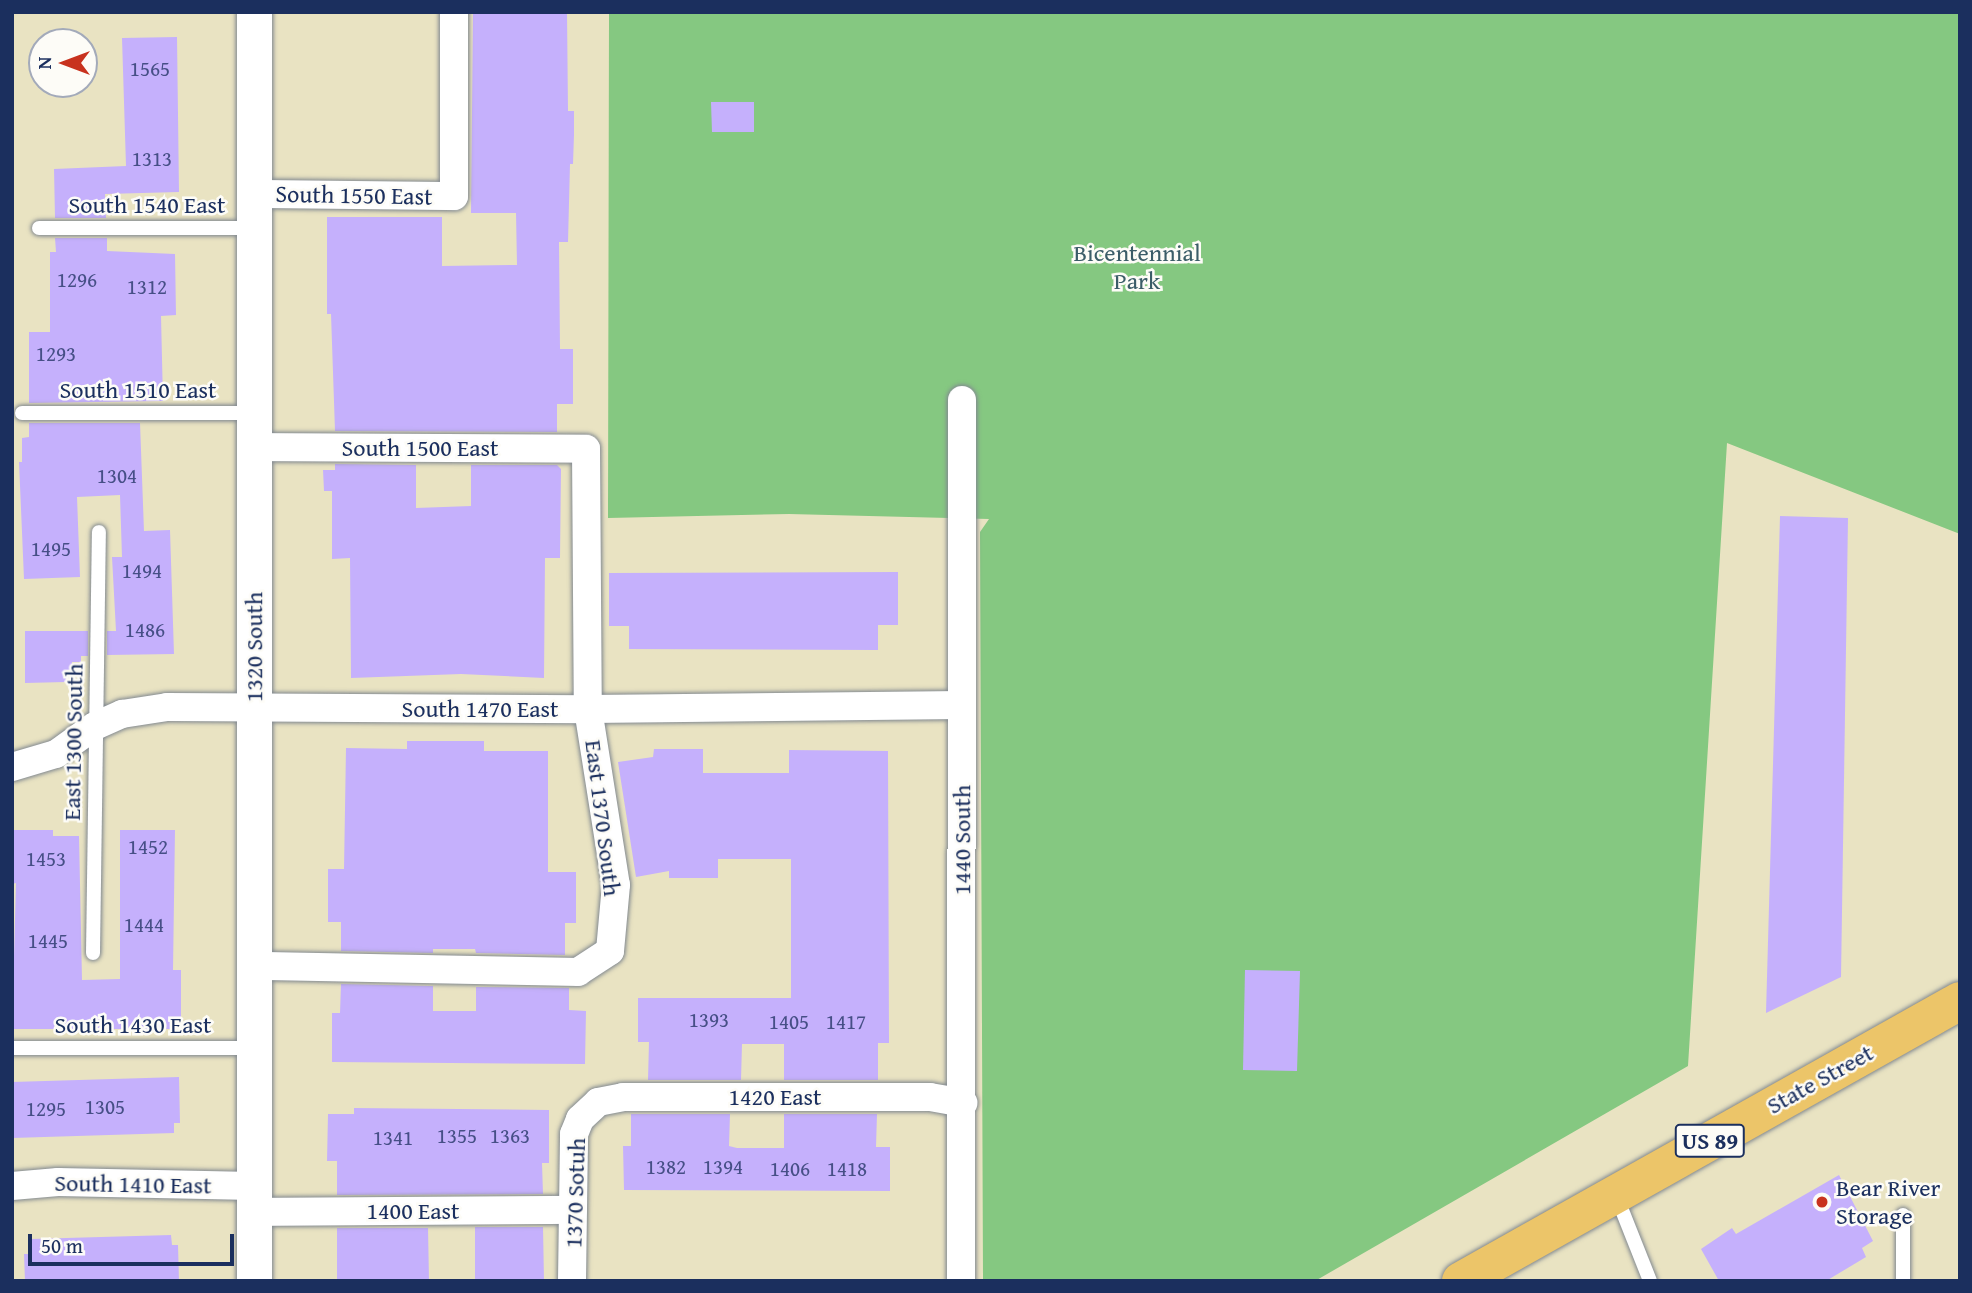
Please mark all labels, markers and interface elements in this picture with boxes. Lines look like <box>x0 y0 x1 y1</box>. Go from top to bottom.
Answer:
north arrow <box>28 28 98 98</box>
house number: 1565 <box>130 56 170 82</box>
text: N <box>30 57 58 69</box>
house number: 1313 <box>132 146 172 172</box>
street label: South 1550 East <box>275 179 433 211</box>
street label: South 1540 East <box>68 191 226 219</box>
park label: Bicentennial Park <box>1073 239 1201 295</box>
house number: 1296 <box>57 267 97 293</box>
house number: 1312 <box>127 274 167 300</box>
house number: 1293 <box>36 341 76 367</box>
street label: South 1510 East <box>59 376 217 404</box>
street label: South 1500 East <box>341 434 499 462</box>
house number: 1304 <box>97 463 137 489</box>
house number: 1495 <box>31 536 71 562</box>
house number: 1494 <box>122 558 162 584</box>
street label: 1320 South <box>240 592 268 702</box>
house number: 1486 <box>125 617 165 643</box>
street label: East 1300 South <box>57 663 89 821</box>
street label: South 1470 East <box>401 695 559 723</box>
street label: East 1370 South <box>579 738 627 898</box>
street label: 1440 South <box>948 785 976 895</box>
house number: 1452 <box>128 834 168 860</box>
house number: 1453 <box>26 846 66 872</box>
house number: 1444 <box>124 912 164 938</box>
house number: 1445 <box>28 928 68 954</box>
house number: 1393 <box>689 1007 729 1033</box>
house number: 1405 <box>769 1009 809 1035</box>
house number: 1417 <box>826 1009 866 1035</box>
street label: South 1430 East <box>54 1011 212 1039</box>
street label: State Street <box>1762 1038 1878 1120</box>
street label: 1420 East <box>729 1083 821 1111</box>
house number: 1305 <box>85 1094 125 1120</box>
house number: 1295 <box>26 1096 66 1122</box>
road number: US 89 <box>1673 1122 1747 1160</box>
house number: 1355 <box>437 1123 477 1149</box>
house number: 1363 <box>490 1123 530 1149</box>
house number: 1341 <box>373 1125 413 1151</box>
street label: 1370 Sotuh <box>559 1137 591 1249</box>
house number: 1382 <box>646 1154 686 1180</box>
house number: 1394 <box>703 1154 743 1180</box>
house number: 1406 <box>770 1156 810 1182</box>
house number: 1418 <box>827 1156 867 1182</box>
street label: South 1410 East <box>54 1168 212 1200</box>
place label: Bear River Storage <box>1836 1174 1940 1230</box>
marker: Bear River Storage <box>1814 1194 1830 1210</box>
street label: 1400 East <box>367 1197 459 1225</box>
scale bar <box>32 1220 238 1264</box>
text: 50 m <box>41 1230 83 1261</box>

